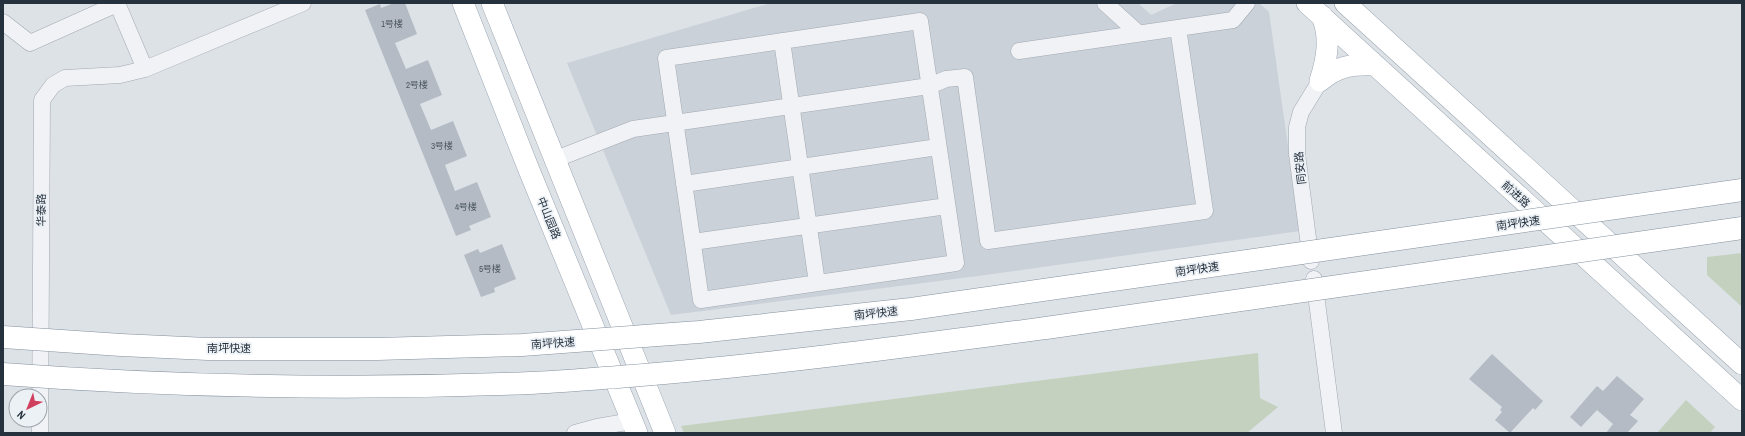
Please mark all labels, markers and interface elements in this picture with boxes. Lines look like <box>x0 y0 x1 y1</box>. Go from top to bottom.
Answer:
house number: 1号楼 <box>381 18 403 30</box>
house number: 2号楼 <box>406 79 428 91</box>
house number: 3号楼 <box>431 140 453 152</box>
street label: 同安路 <box>1291 151 1309 185</box>
street label: 前进路 <box>1499 178 1533 210</box>
street label: 华泰路 <box>34 194 48 227</box>
street label: 中山园路 <box>534 195 564 241</box>
house number: 4号楼 <box>455 201 477 213</box>
street label: 南坪快速 <box>1495 213 1541 233</box>
street label: 南坪快速 <box>1174 259 1220 279</box>
house number: 5号楼 <box>479 263 501 275</box>
street label: 南坪快速 <box>853 304 899 322</box>
street label: 南坪快速 <box>531 334 575 352</box>
street label: 南坪快速 <box>207 341 251 355</box>
north arrow <box>8 388 48 428</box>
text: N <box>14 408 28 423</box>

